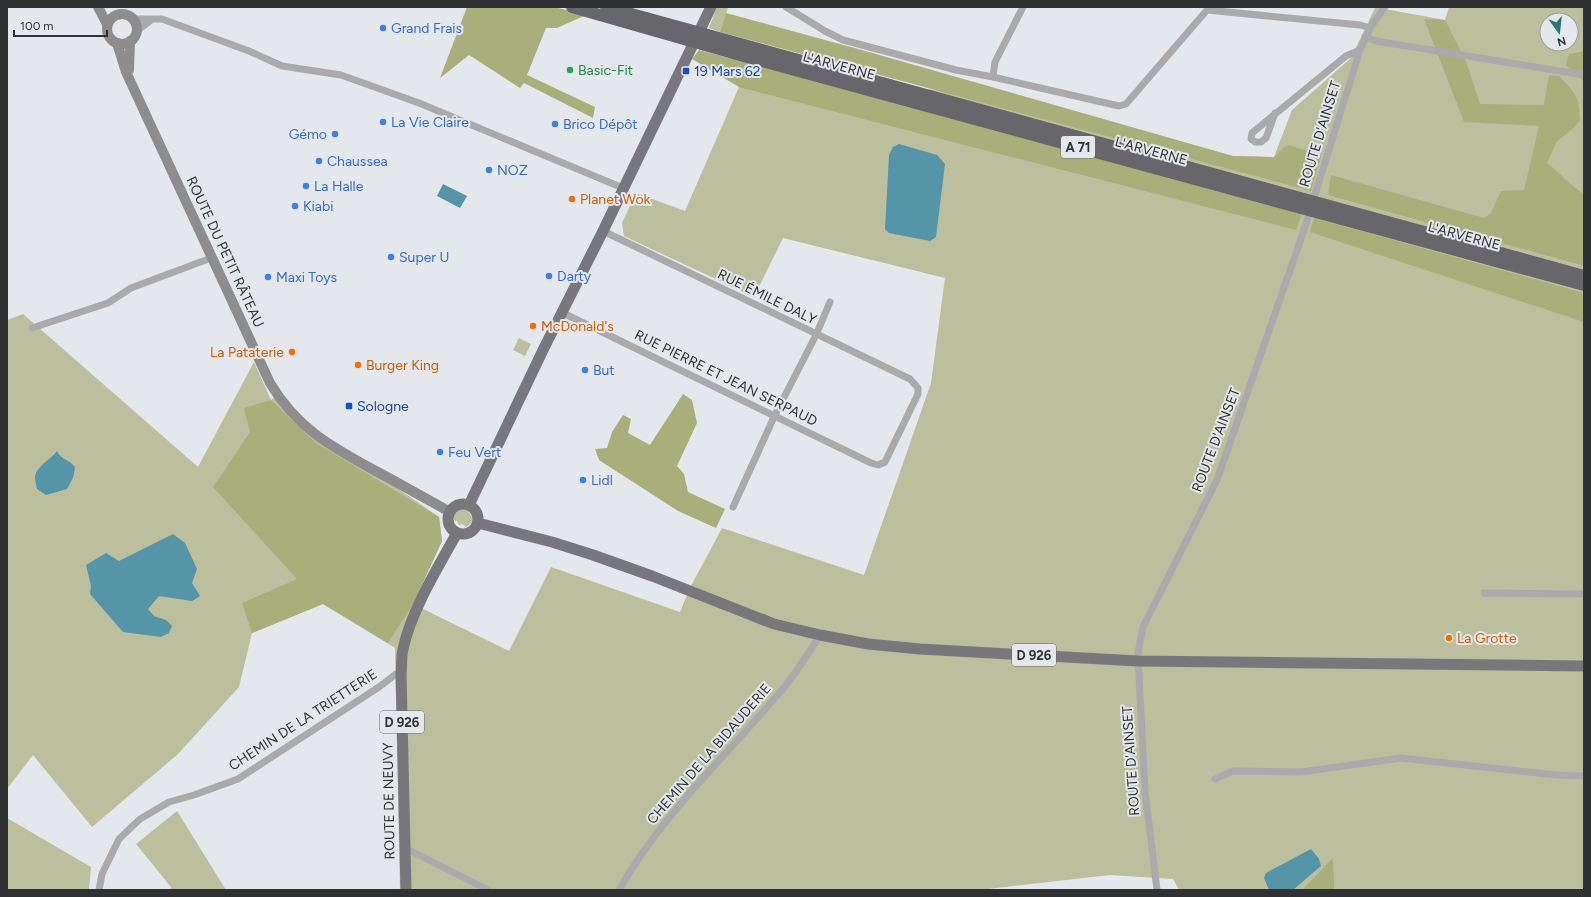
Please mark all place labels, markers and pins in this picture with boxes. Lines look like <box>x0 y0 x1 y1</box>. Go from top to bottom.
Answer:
place label: Grand Frais <box>391 20 462 37</box>
marker: Grand Frais <box>378 23 388 33</box>
place label: Basic-Fit <box>578 62 633 79</box>
place label: 19 Mars 62 <box>694 63 761 80</box>
marker: Basic-Fit <box>565 65 575 75</box>
marker: 19 Mars 62 <box>681 66 691 76</box>
place label: La Vie Claire <box>391 114 469 131</box>
place label: Brico Dépôt <box>563 116 638 133</box>
marker: La Vie Claire <box>378 117 388 127</box>
marker: Brico Dépôt <box>550 119 560 129</box>
place label: Gémo <box>289 126 327 143</box>
marker: Gémo <box>330 129 340 139</box>
place label: Chaussea <box>327 153 388 170</box>
marker: Chaussea <box>314 156 324 166</box>
place label: NOZ <box>497 162 528 179</box>
marker: NOZ <box>484 165 494 175</box>
place label: La Halle <box>314 178 364 195</box>
marker: La Halle <box>301 181 311 191</box>
place label: Planet Wok <box>580 191 651 208</box>
marker: Planet Wok <box>567 194 577 204</box>
place label: Kiabi <box>303 198 333 215</box>
marker: Kiabi <box>290 201 300 211</box>
place label: Super U <box>399 249 449 266</box>
marker: Super U <box>386 252 396 262</box>
place label: Darty <box>557 268 592 285</box>
place label: Maxi Toys <box>276 269 337 286</box>
marker: Darty <box>544 271 554 281</box>
marker: Maxi Toys <box>263 272 273 282</box>
place label: McDonald's <box>541 318 614 335</box>
marker: McDonald's <box>528 321 538 331</box>
place label: La Pataterie <box>210 344 284 361</box>
marker: La Pataterie <box>287 347 297 357</box>
place label: Burger King <box>366 357 439 374</box>
marker: Burger King <box>353 360 363 370</box>
place label: But <box>593 362 615 379</box>
marker: But <box>580 365 590 375</box>
place label: Sologne <box>357 398 409 415</box>
marker: Sologne <box>344 401 354 411</box>
place label: Feu Vert <box>448 444 501 461</box>
marker: Feu Vert <box>435 447 445 457</box>
place label: Lidl <box>591 472 613 489</box>
marker: Lidl <box>578 475 588 485</box>
place label: La Grotte <box>1457 630 1517 647</box>
marker: La Grotte <box>1444 633 1454 643</box>

